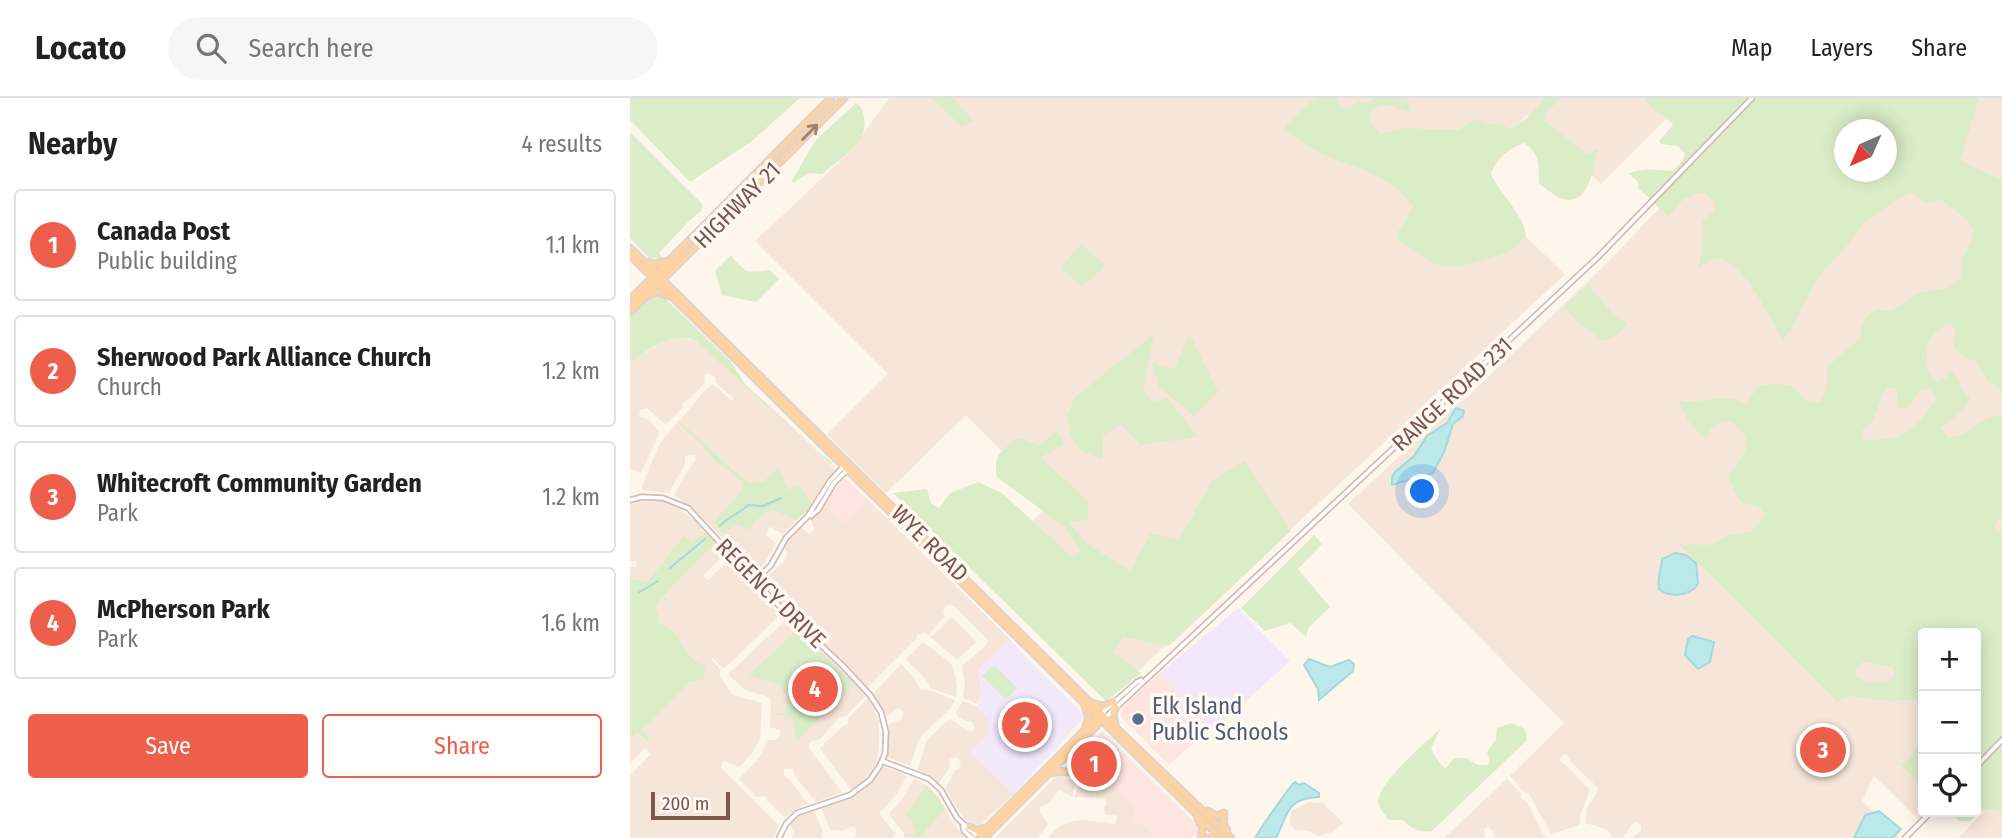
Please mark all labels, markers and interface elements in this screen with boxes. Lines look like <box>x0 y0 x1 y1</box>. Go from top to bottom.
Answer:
search box <box>168 17 658 80</box>
text: Locato <box>35 28 126 68</box>
icon: search <box>192 29 230 67</box>
text: Search here <box>248 33 374 64</box>
text: Map <box>1731 34 1773 62</box>
text: Layers <box>1811 34 1873 62</box>
text: Share <box>1911 34 1967 62</box>
north arrow <box>1834 119 1897 182</box>
one-way arrow <box>801 124 818 141</box>
text: Nearby <box>28 126 117 162</box>
text: 4 results <box>521 130 602 158</box>
street label: HIGHWAY 21 <box>688 156 786 254</box>
text: Canada Post <box>97 216 230 247</box>
text: 1 <box>48 231 58 259</box>
text: 1.1 km <box>546 231 600 259</box>
text: Public building <box>97 247 237 275</box>
street label: RANGE ROAD 231 <box>1386 331 1518 457</box>
text: Sherwood Park Alliance Church <box>97 342 431 373</box>
text: 2 <box>48 357 58 385</box>
text: 1.2 km <box>542 357 600 385</box>
text: Church <box>97 373 162 401</box>
text: Whitecroft Community Garden <box>97 468 422 499</box>
your location <box>1405 474 1439 508</box>
text: 3 <box>48 483 58 511</box>
text: 1.2 km <box>542 483 600 511</box>
text: Park <box>97 499 138 527</box>
street label: WYE ROAD <box>886 499 974 587</box>
street label: REGENCY DRIVE <box>710 532 832 654</box>
text: McPherson Park <box>97 594 270 625</box>
text: 4 <box>47 609 59 637</box>
text: 1.6 km <box>541 609 600 637</box>
text: Park <box>97 625 138 653</box>
map controls <box>1918 628 1981 817</box>
button: + <box>1918 628 1981 691</box>
pin: 4 <box>792 663 838 715</box>
button: − <box>1918 691 1981 754</box>
place label: Elk Island Public Schools <box>1152 692 1289 746</box>
pin: 2 <box>1002 699 1048 751</box>
marker: Elk Island Public Schools <box>1130 711 1146 727</box>
button: Save <box>28 714 308 778</box>
button: Share <box>322 714 602 778</box>
pin: 3 <box>1800 724 1846 776</box>
pin: 1 <box>1071 738 1117 790</box>
button: locate <box>1918 754 1981 817</box>
scale bar <box>651 789 730 821</box>
text: 200 m <box>662 792 709 815</box>

